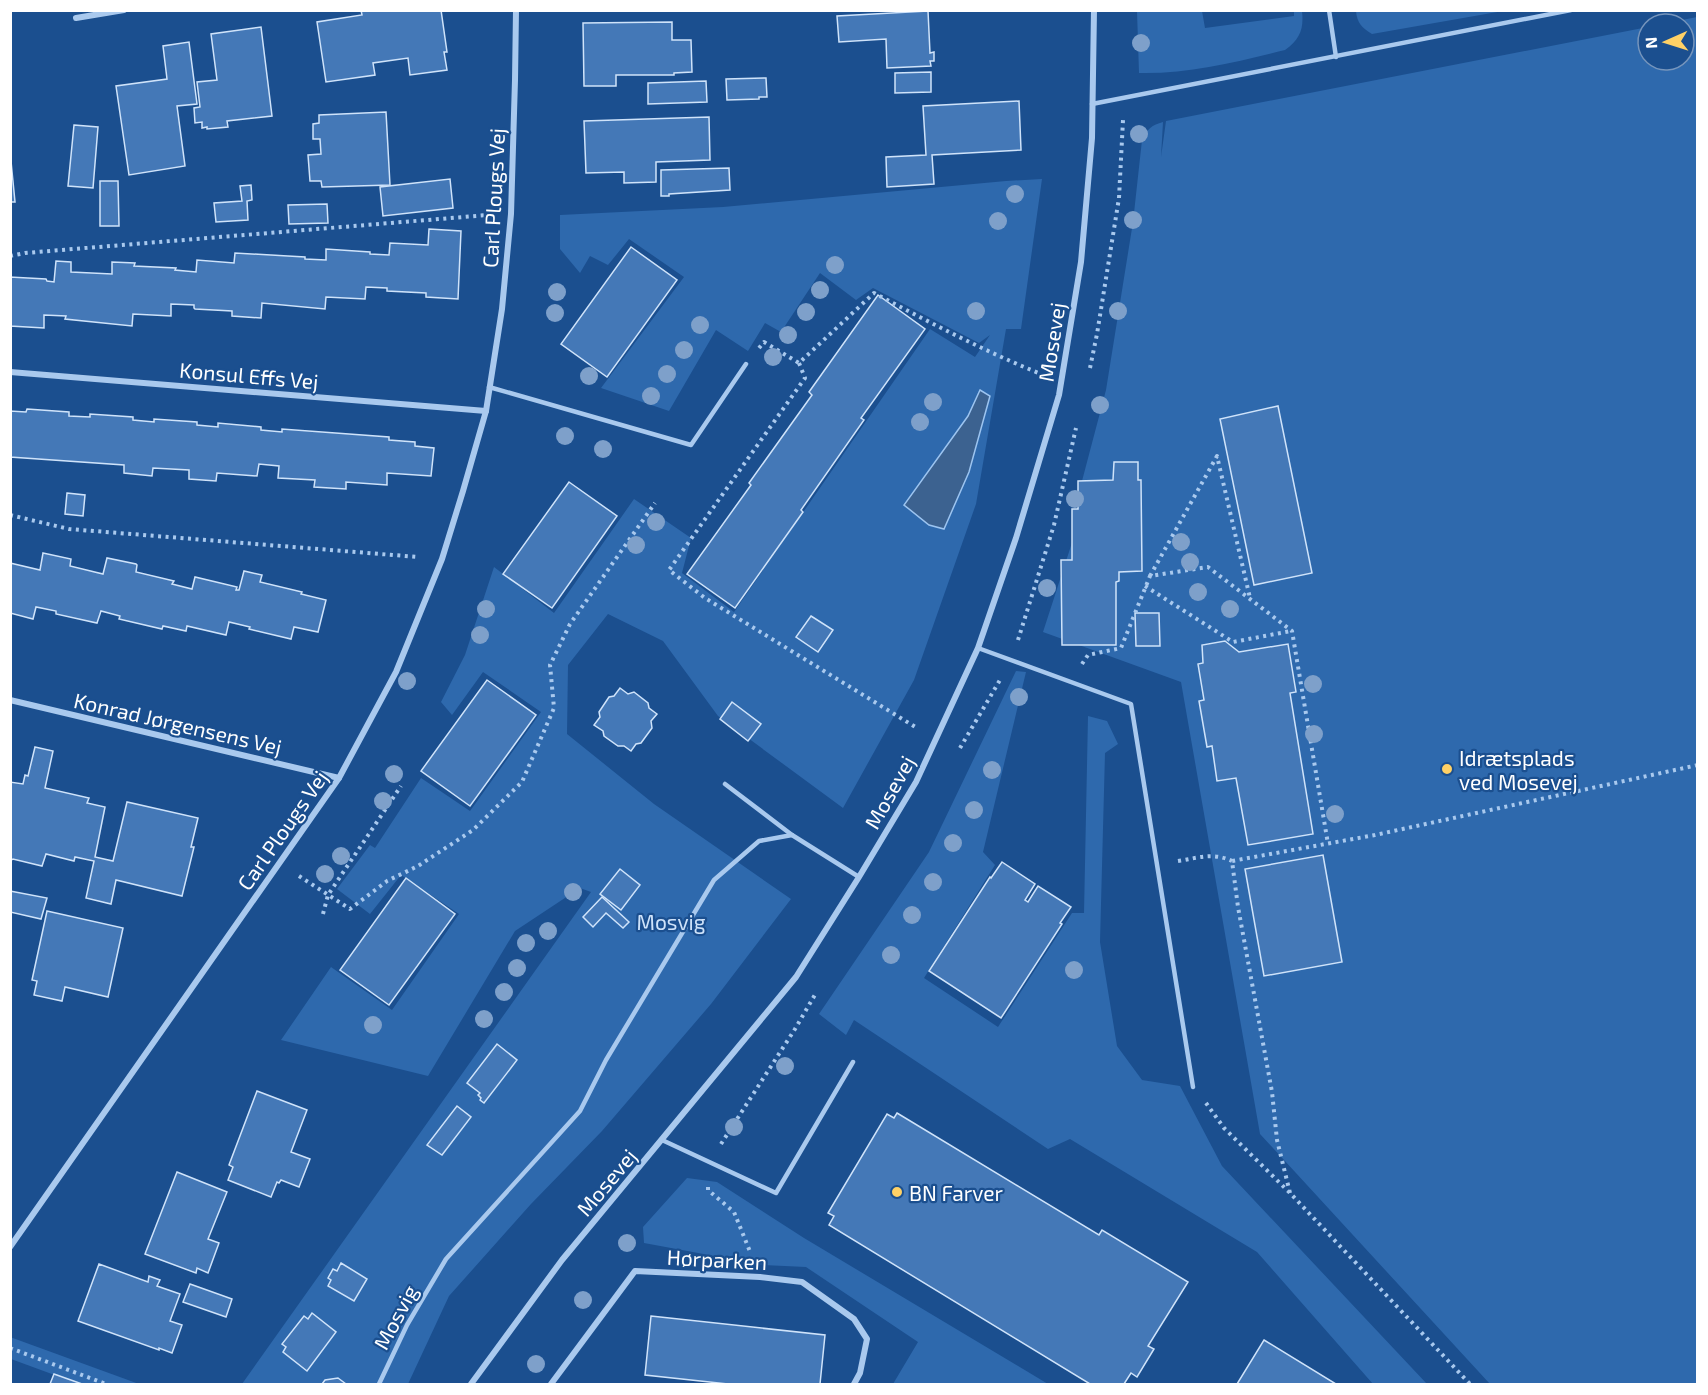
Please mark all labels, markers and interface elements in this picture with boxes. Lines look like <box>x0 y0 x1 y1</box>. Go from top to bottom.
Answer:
north arrow <box>1636 12 1696 72</box>
text: N <box>1641 37 1660 49</box>
street label: Carl Plougs Vej <box>477 127 510 269</box>
street label: Mosevej <box>1032 301 1071 384</box>
street label: Konsul Effs Vej <box>178 356 320 395</box>
street label: Konrad Jørgensens Vej <box>71 687 284 760</box>
place label: Idrætsplads ved Mosevej <box>1459 745 1578 795</box>
street label: Mosevej <box>859 751 920 833</box>
marker: Idrætsplads ved Mosevej <box>1440 762 1454 776</box>
street label: Carl Plougs Vej <box>232 766 333 895</box>
park label: Mosvig <box>636 909 706 934</box>
street label: Mosevej <box>571 1143 642 1221</box>
place label: BN Farver <box>909 1180 1004 1205</box>
marker: BN Farver <box>890 1185 904 1199</box>
street label: Hørparken <box>666 1244 768 1274</box>
street label: Mosvig <box>368 1280 422 1353</box>

